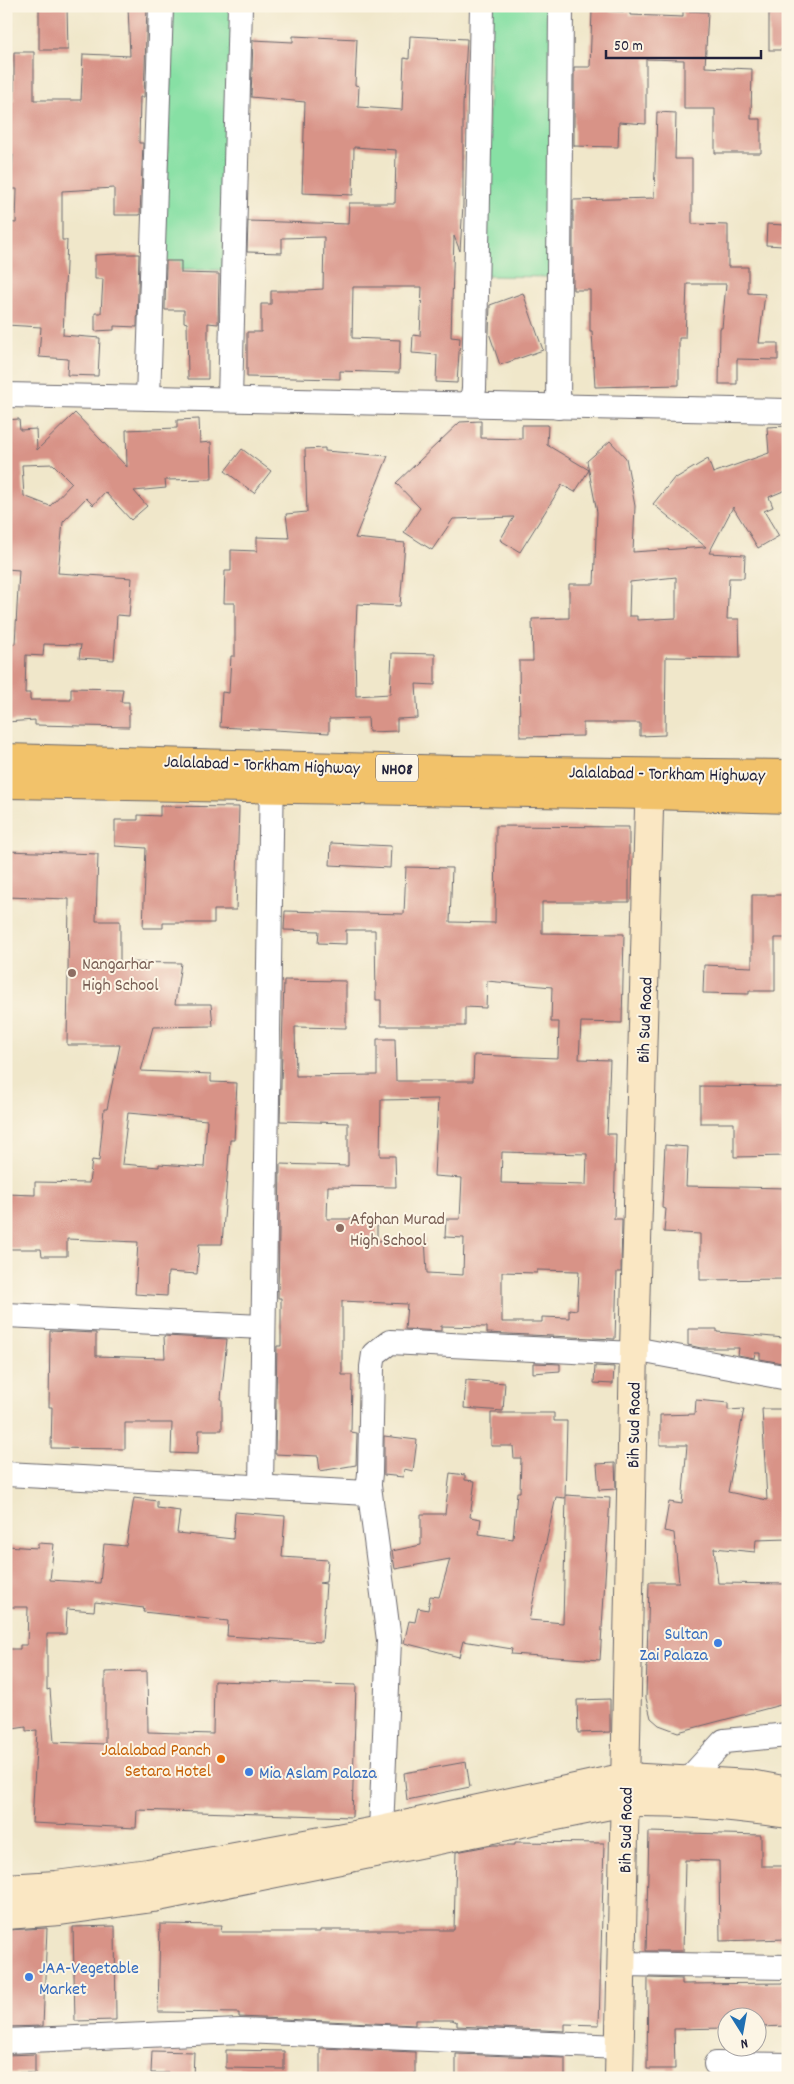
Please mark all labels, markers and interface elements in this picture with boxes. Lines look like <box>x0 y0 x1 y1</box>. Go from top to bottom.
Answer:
scale bar <box>606 28 762 60</box>
text: 50 m <box>614 36 643 58</box>
street label: Jalalabad - Torkham Highway <box>163 751 361 782</box>
road number: NH08 <box>376 754 418 781</box>
street label: Jalalabad - Torkham Highway <box>569 761 766 790</box>
place label: Nangarhar High School <box>82 953 159 999</box>
marker: Nangarhar High School <box>66 967 78 979</box>
street label: Bih Sud Road <box>633 977 660 1064</box>
place label: Afghan Murad High School <box>350 1208 445 1254</box>
marker: Afghan Murad High School <box>334 1222 346 1234</box>
street label: Bih Sud Road <box>622 1382 649 1468</box>
place label: Sultan Zai Palaza <box>640 1623 709 1669</box>
marker: Sultan Zai Palaza <box>712 1637 724 1649</box>
place label: Jalalabad Panch Setara Hotel <box>101 1739 212 1785</box>
marker: Jalalabad Panch Setara Hotel <box>215 1753 227 1765</box>
place label: Mia Aslam Palaza <box>259 1762 377 1787</box>
marker: Mia Aslam Palaza <box>243 1766 255 1778</box>
street label: Bih Sud Road <box>614 1787 641 1873</box>
place label: JAA-Vegetable Market <box>39 1957 139 2003</box>
marker: JAA-Vegetable Market <box>23 1971 35 1983</box>
north arrow <box>716 2006 766 2056</box>
text: N <box>739 2032 749 2053</box>

